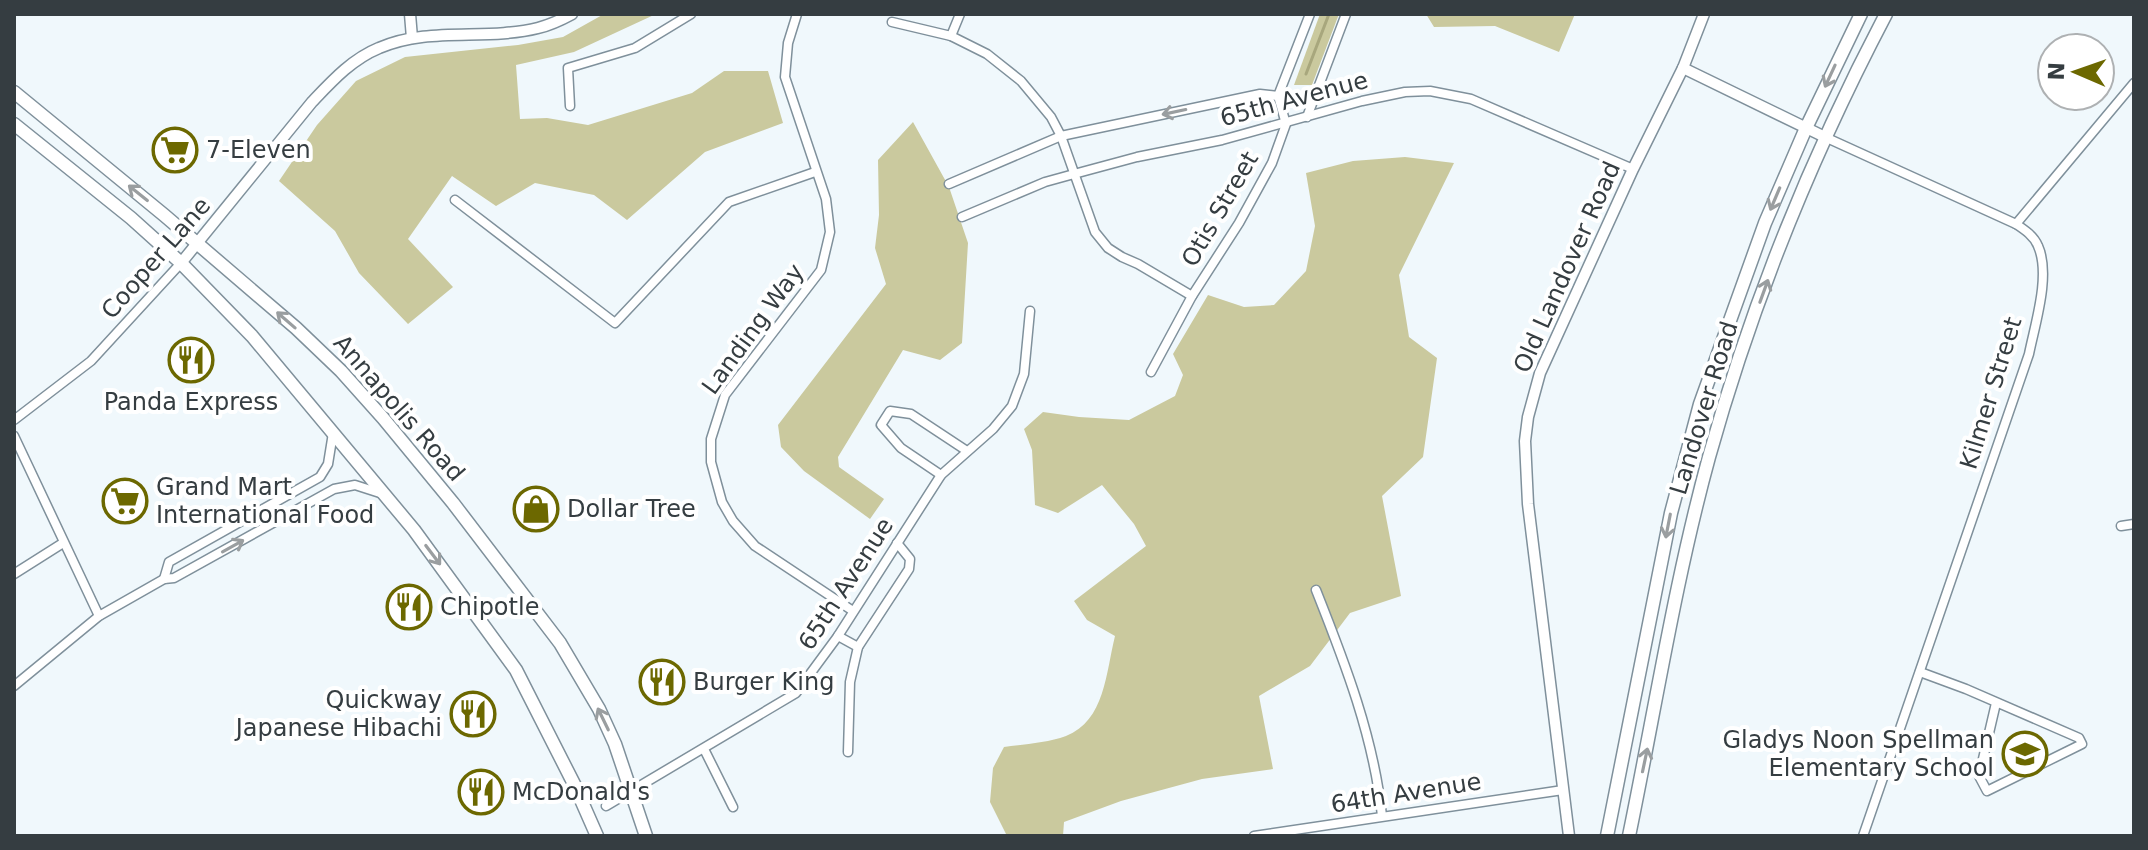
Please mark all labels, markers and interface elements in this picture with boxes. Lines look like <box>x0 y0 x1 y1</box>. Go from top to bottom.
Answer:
north arrow <box>2036 32 2116 112</box>
text: N <box>2044 62 2069 81</box>
one-way arrow <box>1822 64 1837 88</box>
street label: 65th Avenue <box>1217 66 1371 132</box>
one-way arrow <box>1162 105 1187 120</box>
supermarket icon: 7-Eleven <box>151 126 199 174</box>
place label: 7-Eleven <box>206 136 311 164</box>
street label: Otis Street <box>1176 147 1264 271</box>
street label: Old Landover Road <box>1508 157 1626 377</box>
one-way arrow <box>128 185 149 202</box>
one-way arrow <box>1767 186 1782 211</box>
street label: Cooper Lane <box>96 192 216 324</box>
street label: Landing Way <box>696 258 810 400</box>
one-way arrow <box>1757 279 1772 304</box>
one-way arrow <box>276 311 296 329</box>
street label: Kilmer Street <box>1955 314 2027 472</box>
street label: Landover Road <box>1664 318 1744 498</box>
street label: Annapolis Road <box>328 329 470 487</box>
restaurant icon: Panda Express <box>167 336 215 384</box>
place label: Panda Express <box>104 388 278 416</box>
place label: Grand Mart International Food <box>156 473 374 529</box>
supermarket icon: Grand Mart International Food <box>101 477 149 525</box>
shop icon: Dollar Tree <box>512 485 560 533</box>
place label: Dollar Tree <box>567 495 696 523</box>
one-way arrow <box>1660 512 1675 538</box>
street label: 65th Avenue <box>793 513 899 655</box>
one-way arrow <box>221 537 245 553</box>
one-way arrow <box>424 544 441 566</box>
restaurant icon: Chipotle <box>385 583 433 631</box>
place label: Chipotle <box>440 593 539 621</box>
restaurant icon: Burger King <box>638 658 686 706</box>
place label: Burger King <box>693 668 834 696</box>
place label: Quickway Japanese Hibachi <box>234 686 442 742</box>
restaurant icon: Quickway Japanese Hibachi <box>449 690 497 738</box>
one-way arrow <box>595 707 610 731</box>
place label: Gladys Noon Spellman Elementary School <box>1722 726 1994 782</box>
school or university icon: Gladys Noon Spellman Elementary School <box>2001 730 2049 778</box>
one-way arrow <box>1638 747 1653 773</box>
street label: 64th Avenue <box>1329 767 1483 819</box>
restaurant icon: McDonald's <box>457 768 505 816</box>
place label: McDonald's <box>512 778 650 806</box>

